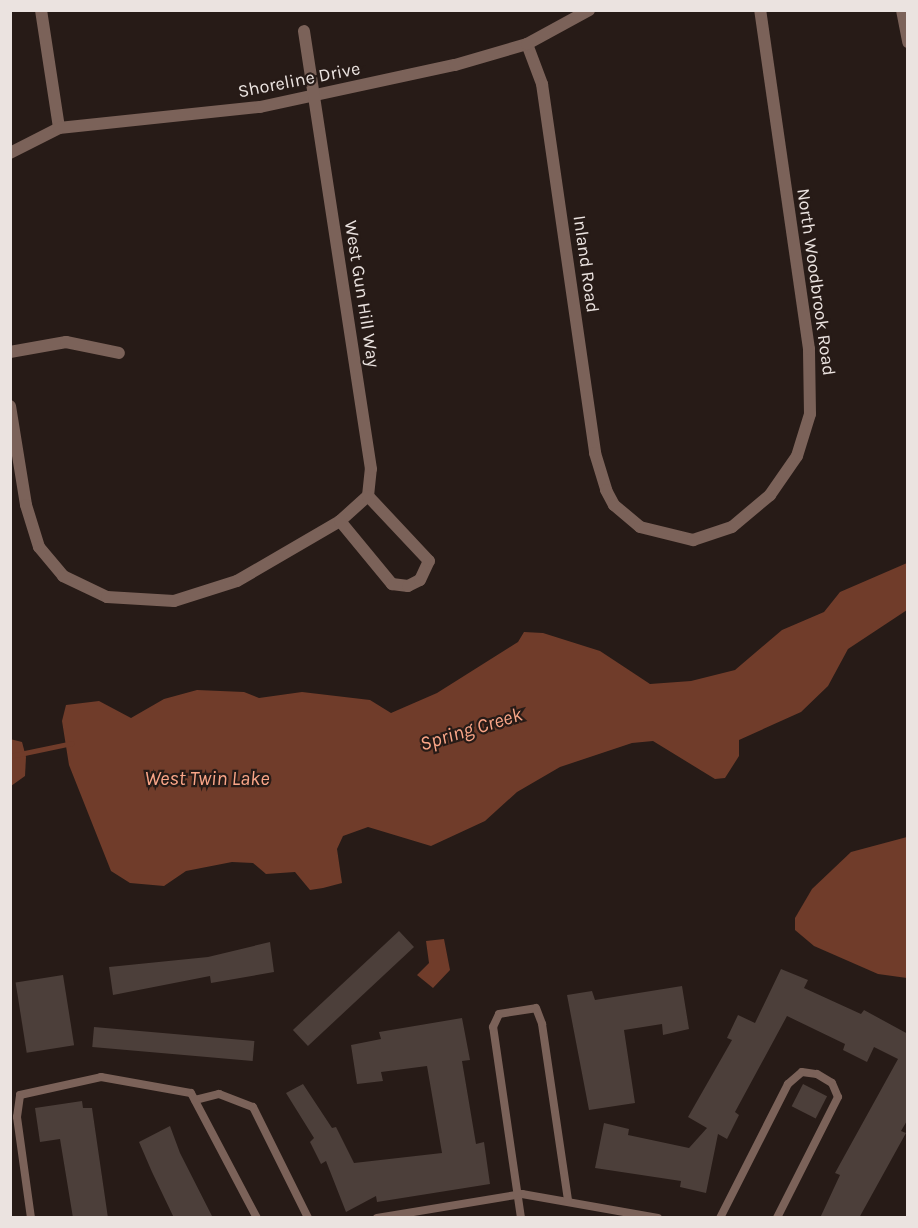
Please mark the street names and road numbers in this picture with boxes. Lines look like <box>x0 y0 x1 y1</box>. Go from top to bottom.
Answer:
street label: Shoreline Drive <box>236 58 362 102</box>
street label: North Woodbrook Road <box>792 187 840 377</box>
street label: Inland Road <box>568 214 604 314</box>
street label: West Gun Hill Way <box>340 219 384 369</box>

